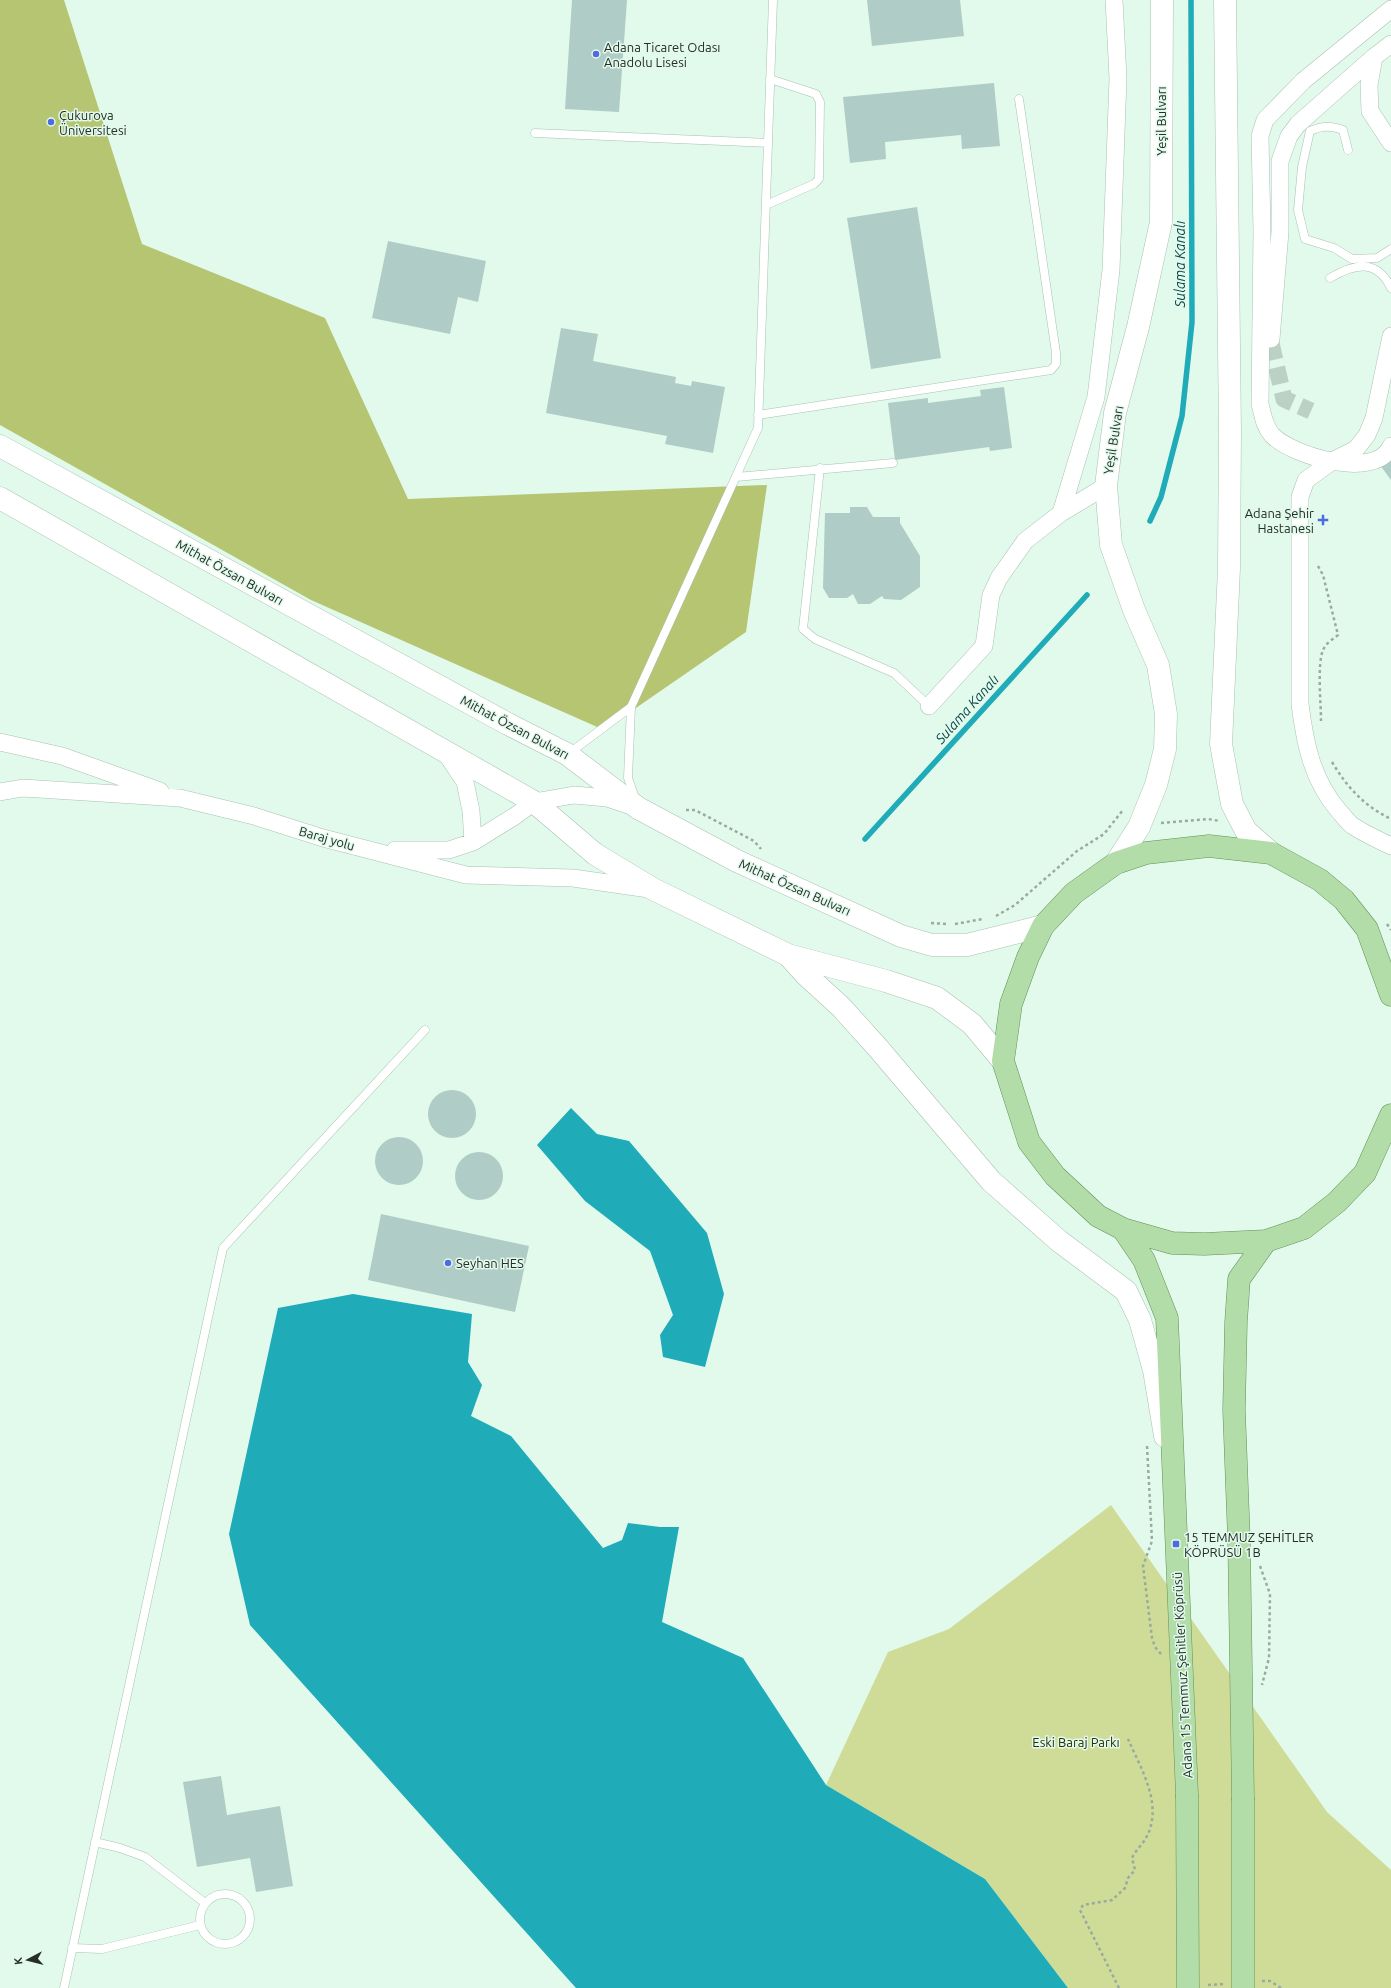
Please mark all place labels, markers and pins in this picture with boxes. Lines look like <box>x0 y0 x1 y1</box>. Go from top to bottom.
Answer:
place label: Adana Ticaret Odası Anadolu Lisesi <box>604 40 721 69</box>
marker: Adana Ticaret Odası Anadolu Lisesi <box>591 49 601 59</box>
place label: Çukurova Üniversitesi <box>59 108 127 137</box>
marker: Çukurova Üniversitesi <box>46 117 56 127</box>
place label: Adana Şehir Hastanesi <box>1245 506 1314 535</box>
marker: Adana Şehir Hastanesi <box>1317 514 1329 526</box>
place label: Seyhan HES <box>456 1256 524 1270</box>
marker: Seyhan HES <box>443 1258 453 1268</box>
place label: 15 TEMMUZ ŞEHİTLER KÖPRÜSÜ 1B <box>1184 1529 1314 1559</box>
marker: 15 TEMMUZ ŞEHİTLER KÖPRÜSÜ 1B <box>1171 1539 1181 1549</box>

